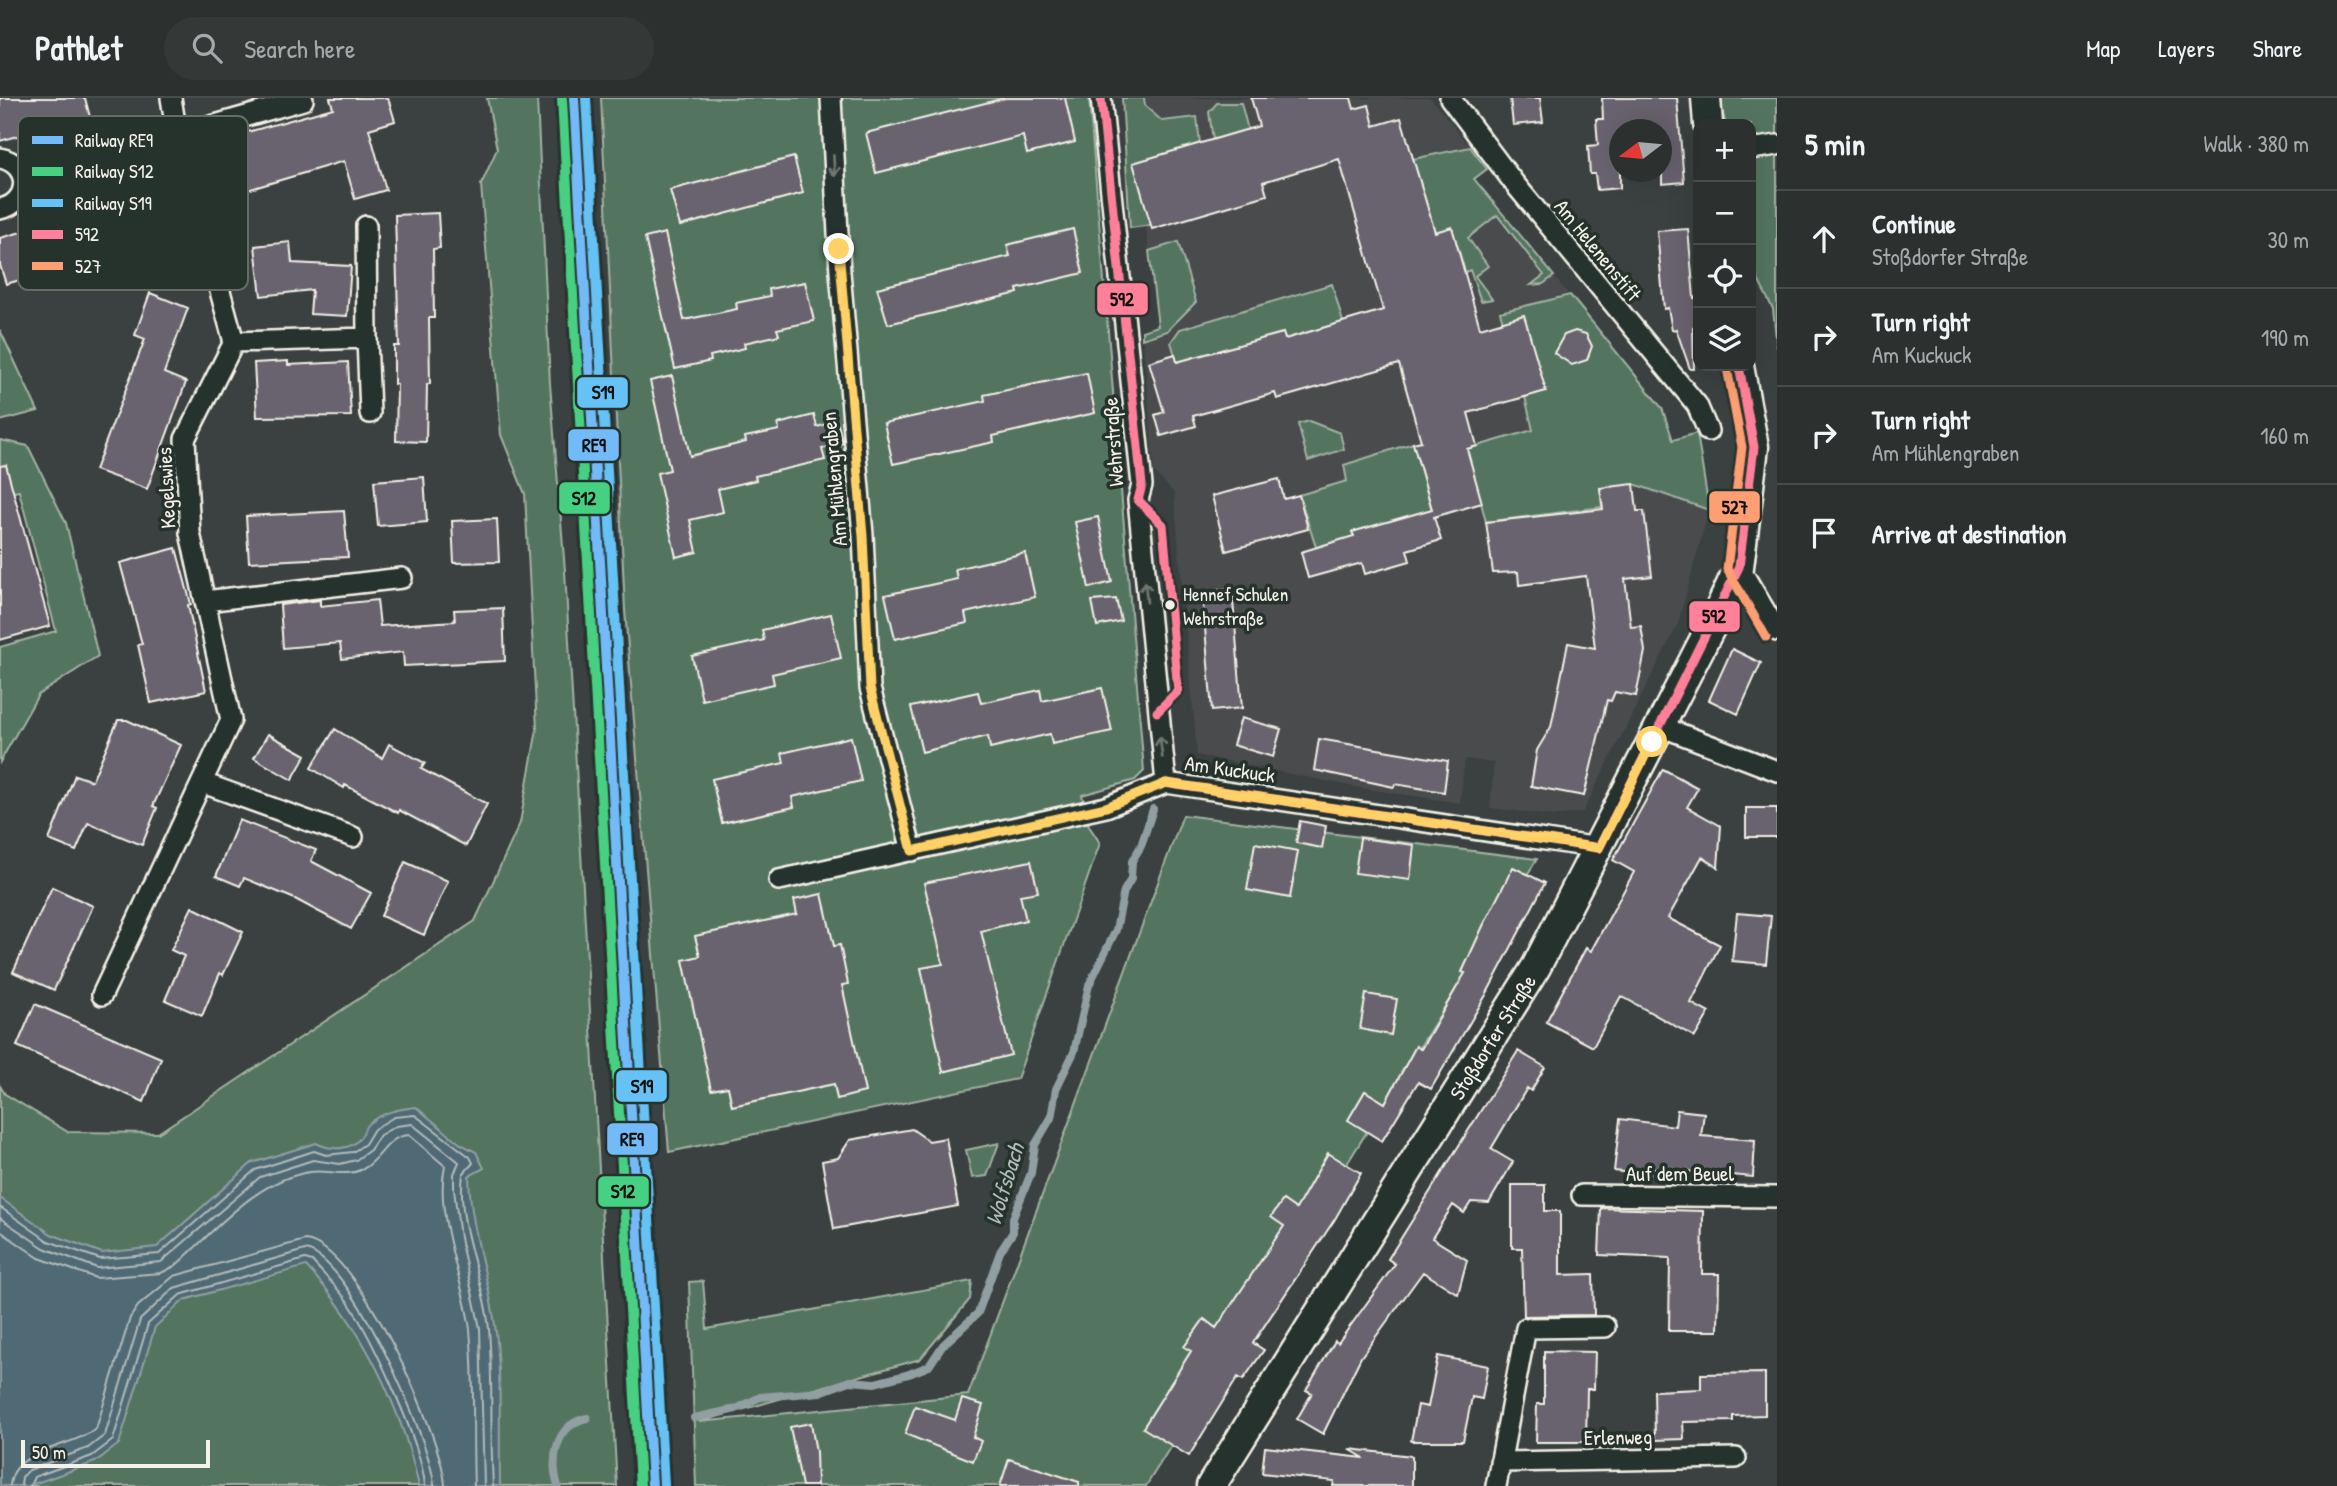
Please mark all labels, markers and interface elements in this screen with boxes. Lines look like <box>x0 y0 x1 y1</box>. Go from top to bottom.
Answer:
search box <box>164 17 654 80</box>
text: Pathlet <box>35 26 122 70</box>
icon: search <box>188 29 226 67</box>
text: Search here <box>244 31 355 66</box>
text: Map <box>2086 32 2120 64</box>
text: Layers <box>2158 32 2215 64</box>
text: Share <box>2253 32 2302 64</box>
legend <box>18 116 248 290</box>
north arrow <box>1609 119 1672 182</box>
map controls <box>1693 119 1756 371</box>
button: + <box>1693 119 1756 182</box>
text: 5 min <box>1805 124 1865 164</box>
text: Railway RE9 <box>75 127 153 153</box>
text: Walk · 380 m <box>2203 128 2309 159</box>
one-way arrow <box>828 154 841 177</box>
text: Railway S12 <box>75 158 154 184</box>
button: − <box>1693 182 1756 245</box>
text: Railway S19 <box>75 190 152 216</box>
street label: Am Helenenstift <box>1548 193 1649 308</box>
text: Continue <box>1872 206 1956 241</box>
icon: ahead <box>1805 220 1843 258</box>
text: 592 <box>75 221 99 247</box>
text: 30 m <box>2267 224 2309 255</box>
route end <box>823 233 854 264</box>
text: Stoßdorfer Straße <box>1872 241 2028 272</box>
button: locate <box>1693 245 1756 308</box>
text: 527 <box>75 253 101 279</box>
line badge: 592 <box>1096 282 1149 316</box>
text: 592 <box>1110 286 1134 312</box>
text: Turn right <box>1872 304 1970 339</box>
button: layers <box>1693 308 1756 371</box>
icon: right <box>1805 318 1843 356</box>
text: 190 m <box>2261 322 2309 353</box>
text: Am Kuckuck <box>1872 339 1972 370</box>
line badge: S19 <box>576 376 629 409</box>
text: S19 <box>592 379 614 405</box>
street label: Wehrstraße <box>1095 396 1131 488</box>
text: Turn right <box>1872 402 1970 437</box>
street label: Am Mühlengraben <box>814 411 854 547</box>
icon: right <box>1805 416 1843 454</box>
text: 160 m <box>2260 420 2309 451</box>
line badge: RE9 <box>567 428 620 462</box>
text: RE9 <box>582 432 606 458</box>
text: Am Mühlengraben <box>1872 437 2020 468</box>
street label: Kegelswies <box>149 447 183 529</box>
line badge: S12 <box>558 481 611 515</box>
text: S12 <box>572 485 596 511</box>
line badge: 527 <box>1708 490 1761 524</box>
text: 527 <box>1722 494 1748 520</box>
icon: arrive <box>1805 514 1843 552</box>
text: Arrive at destination <box>1872 516 2067 551</box>
one-way arrow <box>1139 581 1152 604</box>
place label: Hennef Schulen Wehrstraße <box>1183 581 1288 631</box>
marker: Hennef Schulen Wehrstraße <box>1163 598 1177 612</box>
line badge: 592 <box>1688 600 1741 633</box>
text: 592 <box>1702 603 1726 629</box>
route start <box>1636 726 1667 757</box>
one-way arrow <box>1155 737 1168 759</box>
street label: Am Kuckuck <box>1183 748 1277 790</box>
street label: Stoßdorfer Straße <box>1442 969 1542 1105</box>
line badge: S19 <box>615 1069 668 1103</box>
text: S19 <box>631 1073 653 1099</box>
line badge: RE9 <box>606 1122 659 1156</box>
text: RE9 <box>620 1126 644 1152</box>
water label: Wolfsbach <box>977 1138 1031 1229</box>
street label: Auf dem Beuel <box>1626 1159 1734 1188</box>
line badge: S12 <box>597 1175 650 1208</box>
text: S12 <box>611 1178 635 1204</box>
street label: Erlenweg <box>1584 1422 1652 1452</box>
scale bar <box>21 1437 210 1469</box>
text: 50 m <box>32 1439 66 1465</box>

